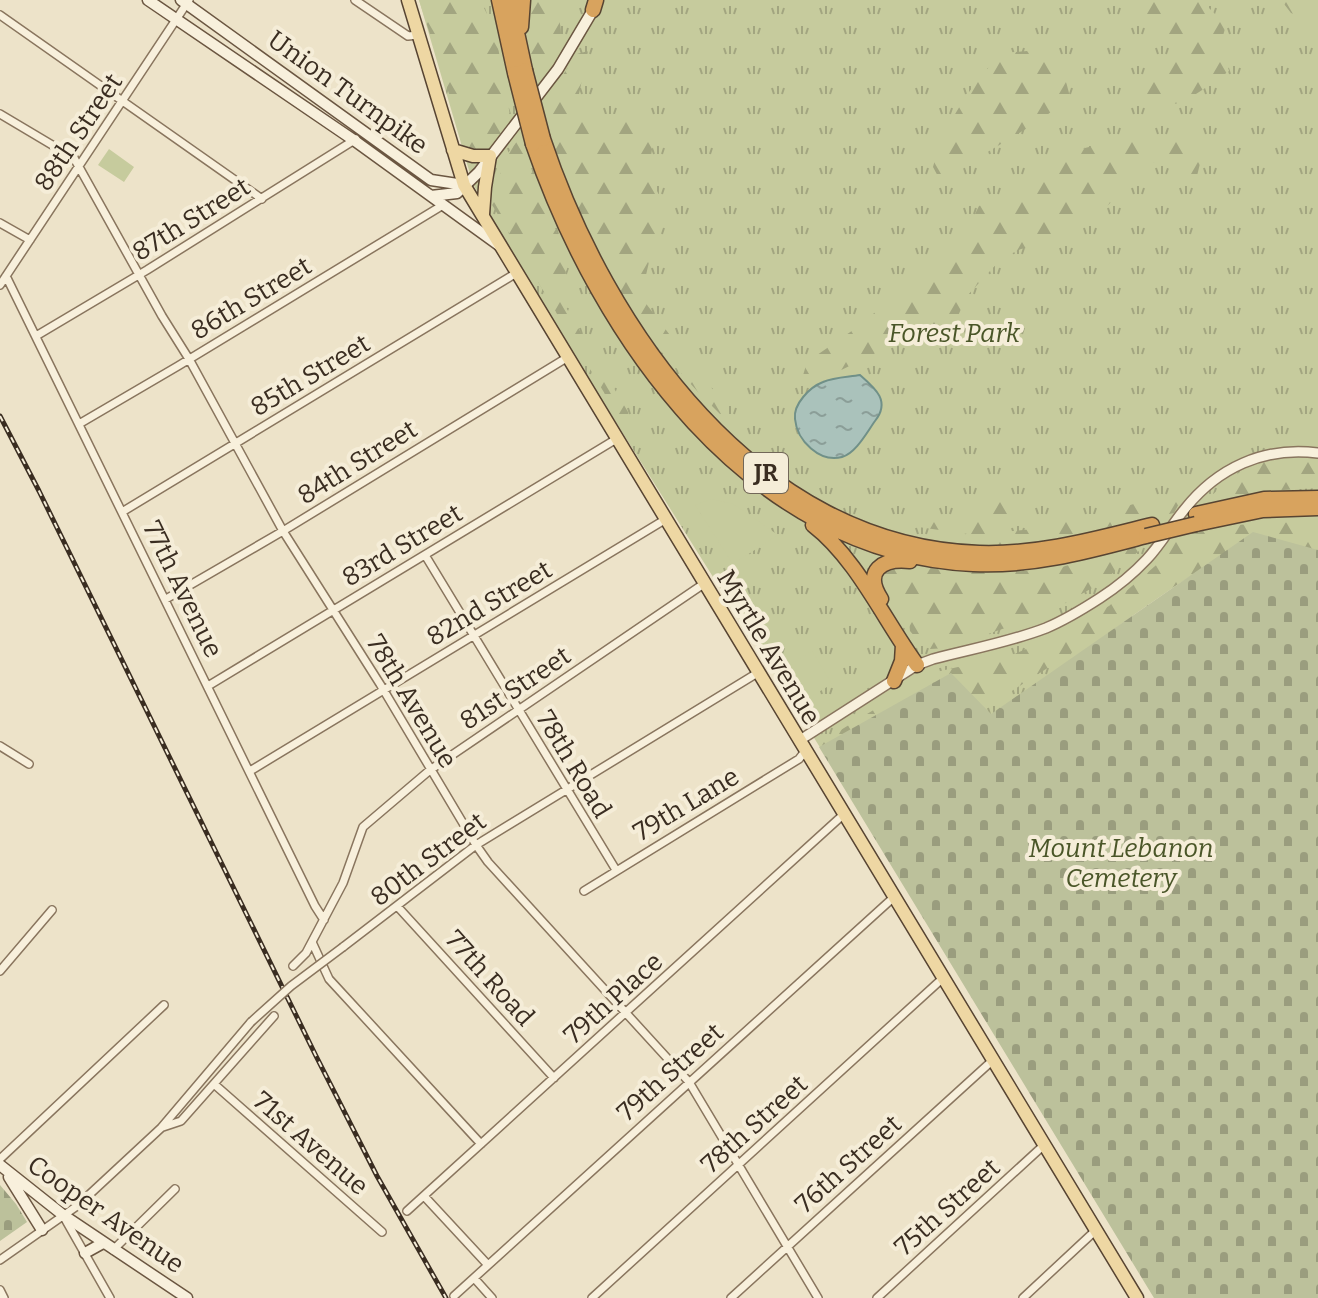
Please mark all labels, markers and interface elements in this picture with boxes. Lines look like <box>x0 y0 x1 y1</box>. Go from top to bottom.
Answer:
street label: Union Turnpike <box>262 24 434 161</box>
street label: 88th Street <box>28 67 129 197</box>
street label: 87th Street <box>127 171 256 268</box>
street label: 86th Street <box>185 250 318 346</box>
park label: Forest Park <box>888 318 1021 349</box>
street label: 85th Street <box>245 327 376 423</box>
street label: 84th Street <box>292 413 423 511</box>
road number: JR <box>744 453 788 493</box>
street label: 83rd Street <box>337 497 468 593</box>
street label: 77th Avenue <box>136 516 229 663</box>
street label: 82nd Street <box>421 554 558 653</box>
street label: Myrtle Avenue <box>710 564 827 730</box>
street label: 78th Avenue <box>360 629 463 773</box>
street label: 81st Street <box>454 640 577 737</box>
street label: 78th Road <box>529 705 618 824</box>
street label: 79th Lane <box>628 761 745 848</box>
street label: 80th Street <box>365 806 492 913</box>
park label: Mount Lebanon Cemetery <box>1028 833 1214 894</box>
street label: 77th Road <box>439 924 541 1032</box>
street label: 79th Place <box>558 946 669 1051</box>
street label: 79th Street <box>611 1016 730 1128</box>
street label: 78th Street <box>695 1068 814 1180</box>
street label: 71st Avenue <box>247 1085 375 1202</box>
street label: 76th Street <box>789 1108 908 1220</box>
street label: Cooper Avenue <box>22 1149 190 1280</box>
street label: 75th Street <box>888 1152 1007 1263</box>

